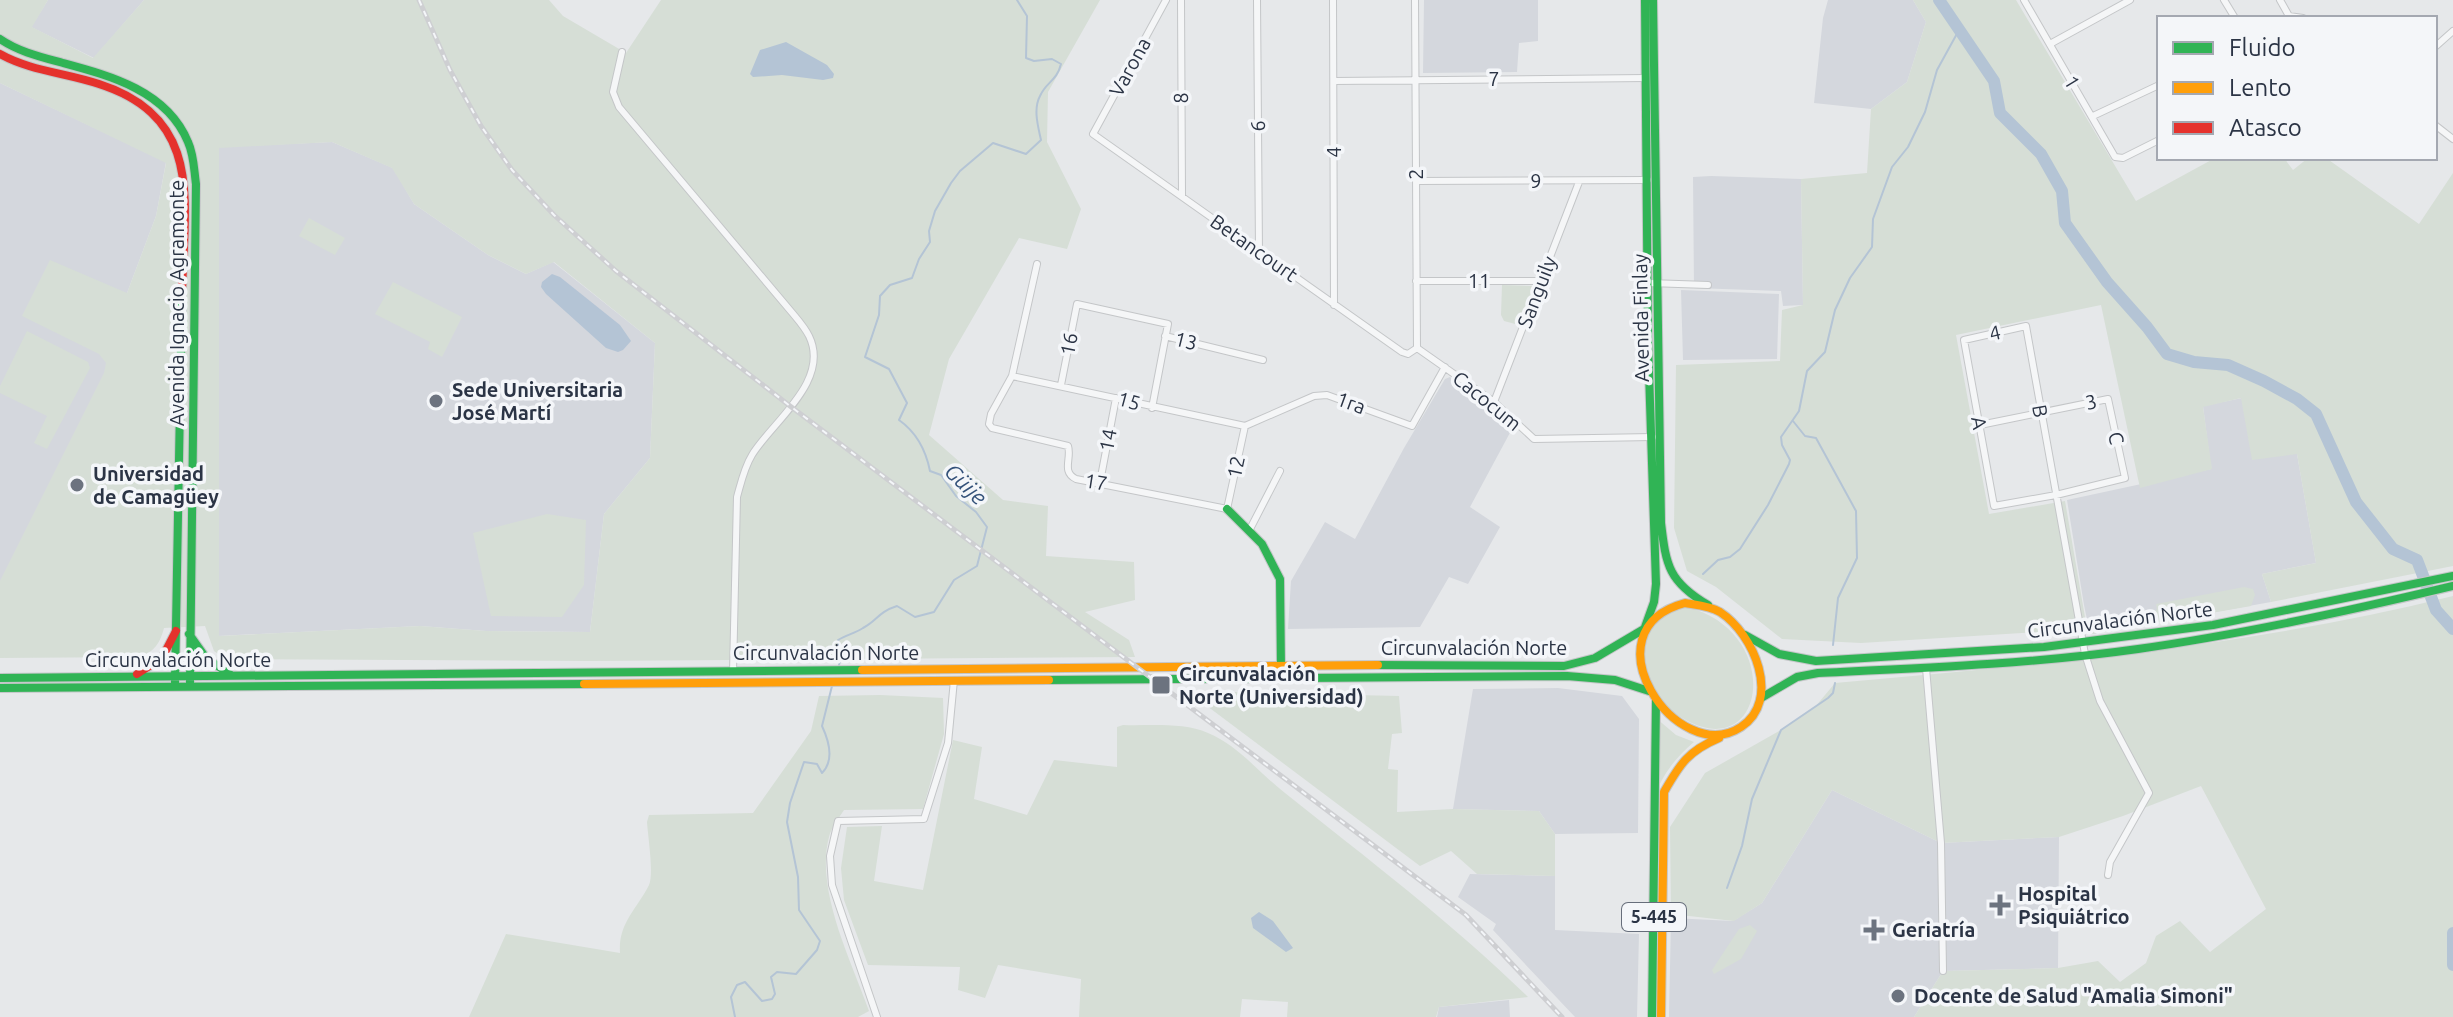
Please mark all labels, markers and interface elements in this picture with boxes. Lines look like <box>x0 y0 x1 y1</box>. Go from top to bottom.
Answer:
legend <box>2157 16 2437 160</box>
street label: Varona <box>1104 33 1155 100</box>
text: Fluido <box>2229 34 2296 61</box>
street label: 7 <box>1488 67 1500 90</box>
street label: 1 <box>2060 71 2085 93</box>
text: Lento <box>2229 74 2292 101</box>
street label: 8 <box>1169 92 1192 104</box>
text: Atasco <box>2229 114 2302 141</box>
street label: 6 <box>1246 120 1269 132</box>
street label: 4 <box>1322 146 1345 158</box>
street label: 2 <box>1404 168 1427 180</box>
street label: 9 <box>1530 169 1542 192</box>
street label: Avenida Ignacio Agramonte <box>165 180 188 426</box>
street label: Betancourt <box>1206 209 1302 286</box>
street label: Sanguily <box>1512 252 1561 331</box>
street label: Avenida Finlay <box>1628 253 1653 382</box>
street label: 11 <box>1468 269 1490 292</box>
street label: 4 <box>1987 320 2003 345</box>
street label: 13 <box>1172 327 1200 354</box>
street label: 16 <box>1055 331 1082 357</box>
street label: Cacocum <box>1448 366 1526 435</box>
place label: Sede Universitaria José Martí <box>452 378 623 424</box>
street label: 15 <box>1115 386 1143 415</box>
street label: 1ra <box>1334 387 1369 418</box>
street label: 3 <box>2083 389 2099 414</box>
marker: Sede Universitaria José Martí <box>427 392 445 410</box>
street label: B <box>2028 403 2053 419</box>
street label: A <box>1967 415 1992 431</box>
street label: 14 <box>1094 427 1121 453</box>
street label: C <box>2104 430 2129 446</box>
street label: 12 <box>1222 453 1249 480</box>
water label: Güije <box>940 458 992 509</box>
place label: Universidad de Camagüey <box>93 462 219 508</box>
street label: 17 <box>1083 468 1109 495</box>
marker: Universidad de Camagüey <box>68 476 86 494</box>
street label: Circunvalación Norte <box>2026 597 2214 642</box>
street label: Circunvalación Norte <box>1381 636 1567 659</box>
street label: Circunvalación Norte <box>733 641 919 664</box>
street label: Circunvalación Norte <box>85 648 271 671</box>
place label: Circunvalación Norte (Universidad) <box>1179 662 1364 708</box>
marker: Circunvalación Norte (Universidad) <box>1150 674 1172 696</box>
place label: Hospital Psiquiátrico <box>2018 882 2130 928</box>
marker: Hospital Psiquiátrico <box>1989 894 2011 916</box>
road number: 5-445 <box>1622 903 1686 931</box>
place label: Geriatría <box>1892 918 1975 941</box>
marker: Geriatría <box>1863 919 1885 941</box>
place label: Docente de Salud "Amalia Simoni" <box>1914 984 2233 1007</box>
marker: Docente de Salud "Amalia Simoni" <box>1889 987 1907 1005</box>

